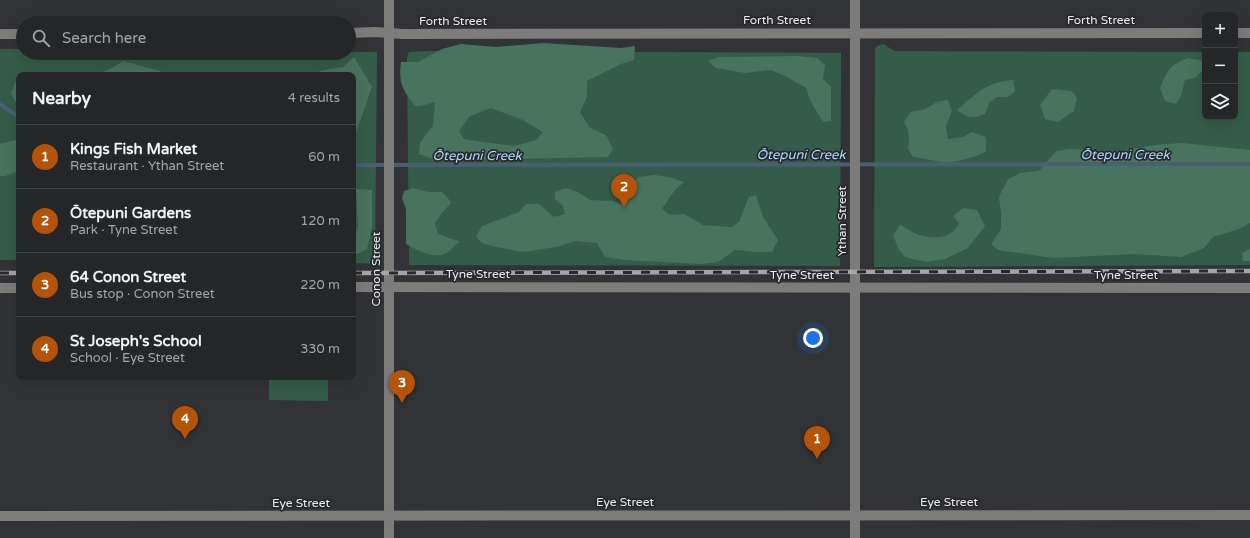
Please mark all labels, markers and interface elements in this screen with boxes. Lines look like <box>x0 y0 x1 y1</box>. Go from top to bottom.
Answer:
map controls <box>1202 12 1238 120</box>
button: + <box>1202 12 1238 48</box>
street label: Forth Street <box>743 13 811 27</box>
street label: Forth Street <box>1067 13 1135 27</box>
street label: Forth Street <box>419 14 487 28</box>
search box <box>16 16 356 60</box>
icon: search <box>30 27 52 49</box>
text: Search here <box>62 29 146 47</box>
button: − <box>1202 48 1238 84</box>
button: layers <box>1202 84 1238 120</box>
text: Nearby <box>32 88 91 109</box>
text: 4 results <box>288 90 340 106</box>
text: Kings Fish Market <box>70 140 197 158</box>
water label: Ōtepuni Creek <box>757 147 846 163</box>
water label: Ōtepuni Creek <box>1081 147 1170 163</box>
water label: Ōtepuni Creek <box>433 148 522 164</box>
text: 1 <box>41 149 49 165</box>
text: 60 m <box>308 149 340 165</box>
text: Restaurant · Ythan Street <box>70 158 224 174</box>
pin: 2 <box>611 174 637 207</box>
street label: Ythan Street <box>835 185 849 256</box>
text: Ōtepuni Gardens <box>70 204 191 222</box>
text: 2 <box>41 213 49 229</box>
text: 120 m <box>300 213 340 229</box>
text: Park · Tyne Street <box>70 222 178 238</box>
street label: Conon Street <box>369 231 383 306</box>
street label: Tyne Street <box>446 267 511 281</box>
text: 64 Conon Street <box>70 268 186 286</box>
street label: Tyne Street <box>770 268 835 282</box>
street label: Tyne Street <box>1094 268 1159 282</box>
text: 3 <box>41 277 49 293</box>
text: 220 m <box>300 277 340 293</box>
text: Bus stop · Conon Street <box>70 286 215 302</box>
your location <box>803 328 823 348</box>
text: St Joseph's School <box>70 332 202 350</box>
text: 4 <box>41 341 49 357</box>
text: 330 m <box>300 341 340 357</box>
text: School · Eye Street <box>70 350 185 366</box>
pin: 3 <box>389 370 415 403</box>
pin: 4 <box>172 406 198 439</box>
pin: 1 <box>804 426 830 459</box>
street label: Eye Street <box>596 495 654 509</box>
street label: Eye Street <box>920 495 978 509</box>
street label: Eye Street <box>272 496 330 510</box>

